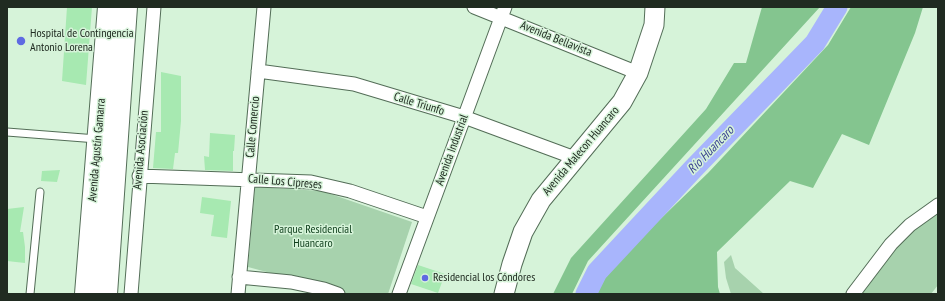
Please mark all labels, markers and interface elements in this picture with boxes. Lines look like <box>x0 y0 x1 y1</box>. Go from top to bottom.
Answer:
street label: Avenida Bellavista <box>518 18 594 60</box>
place label: Hospital de Contingencia Antonio Lorena <box>30 27 133 55</box>
marker: Hospital de Contingencia Antonio Lorena <box>15 35 27 47</box>
street label: Calle Triunfo <box>392 89 446 119</box>
street label: Calle Comercio <box>243 96 263 158</box>
street label: Avenida Agustín Gamarra <box>85 98 109 202</box>
street label: Avenida Malecon Huancaro <box>540 104 622 198</box>
street label: Avenida Asociación <box>130 110 152 190</box>
street label: Avenida Industrial <box>432 112 472 188</box>
water label: Río Huancaro <box>685 123 737 177</box>
street label: Calle Los Cipreses <box>247 172 323 192</box>
park label: Parque Residencial Huancaro <box>274 223 352 251</box>
place label: Residencial los Cóndores <box>433 271 535 285</box>
marker: Residencial los Cóndores <box>420 273 430 283</box>

